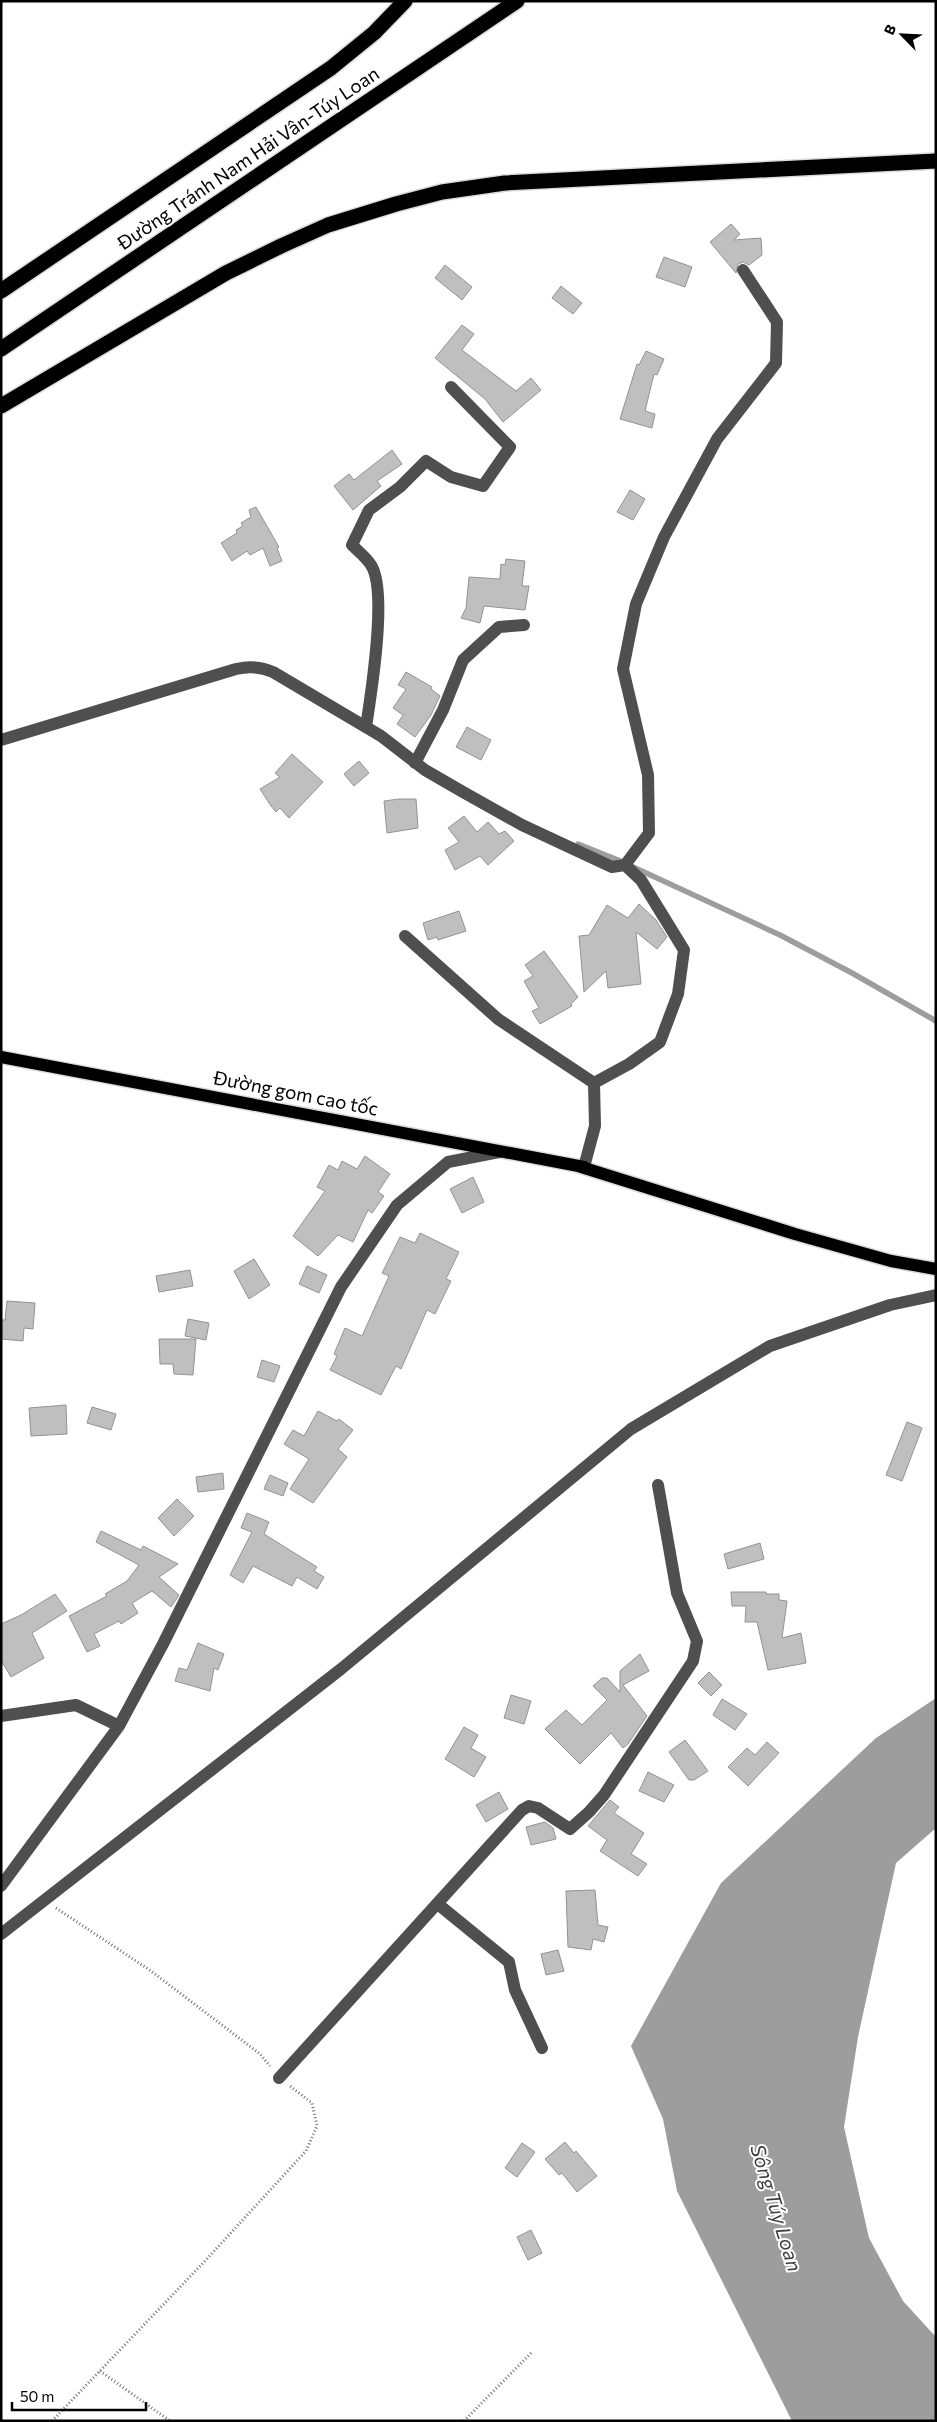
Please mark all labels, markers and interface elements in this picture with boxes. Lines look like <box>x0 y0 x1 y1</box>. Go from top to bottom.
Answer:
north arrow <box>877 10 927 60</box>
text: B <box>880 22 899 37</box>
street label: Đường Tránh Nam Hải Vân-Túy Loan <box>112 61 383 255</box>
street label: Đường gom cao tốc <box>211 1065 380 1120</box>
water label: Sông Túy Loan <box>746 2141 808 2274</box>
scale bar <box>12 2380 146 2412</box>
text: 50 m <box>20 2387 54 2405</box>

